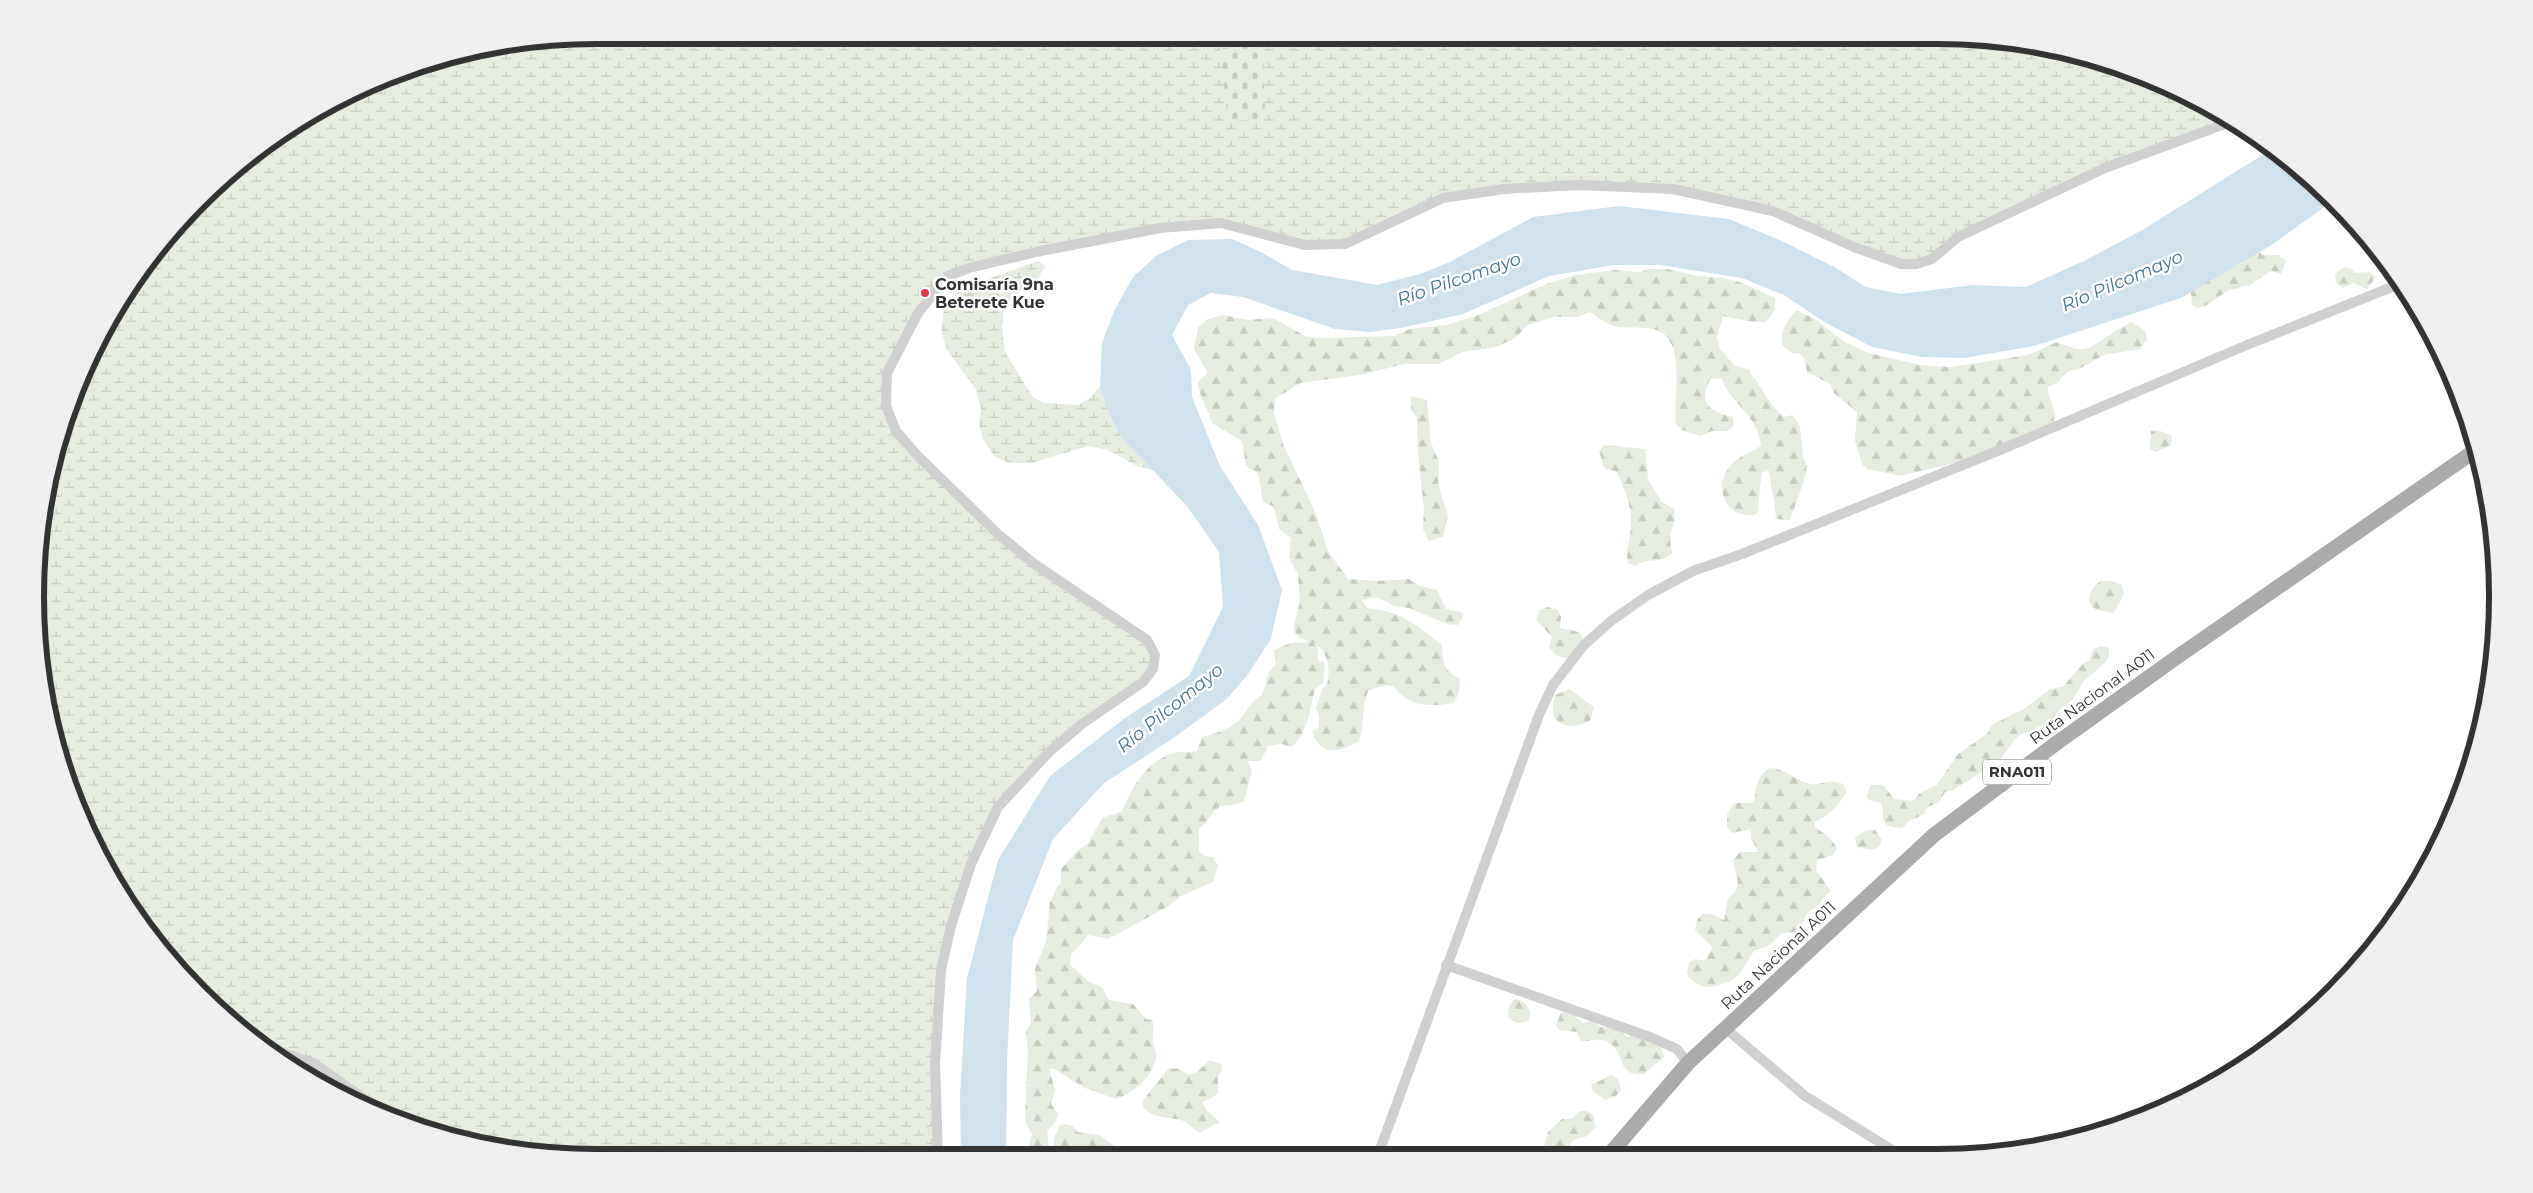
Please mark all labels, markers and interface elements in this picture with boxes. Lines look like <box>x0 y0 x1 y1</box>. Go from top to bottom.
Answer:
water label: Río Pilcomayo <box>2058 246 2186 316</box>
water label: Río Pilcomayo <box>1394 247 1524 311</box>
place label: Comisaría 9na Beterete Kue <box>935 275 1054 312</box>
marker: Comisaría 9na Beterete Kue <box>919 287 931 299</box>
street label: Ruta Nacional A011 <box>2026 645 2159 748</box>
water label: Río Pilcomayo <box>1113 659 1227 757</box>
road number: RNA011 <box>1983 760 2051 784</box>
street label: Ruta Nacional A011 <box>1717 897 1840 1013</box>

